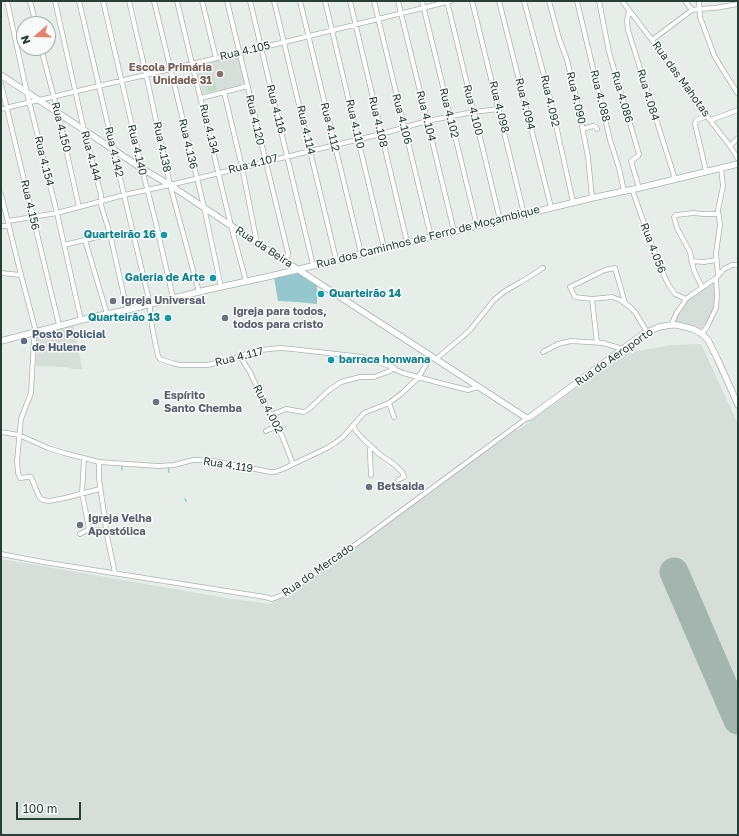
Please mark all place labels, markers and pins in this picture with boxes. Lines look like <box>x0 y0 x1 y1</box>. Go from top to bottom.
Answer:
place label: Escola Primária Unidade 31 <box>129 61 212 87</box>
marker: Escola Primária Unidade 31 <box>215 69 225 79</box>
place label: Quarteirão 16 <box>84 228 156 242</box>
marker: Quarteirão 16 <box>159 230 169 240</box>
place label: Galeria de Arte <box>125 271 205 285</box>
marker: Galeria de Arte <box>208 273 218 283</box>
place label: Quarteirão 14 <box>329 287 401 301</box>
marker: Quarteirão 14 <box>316 289 326 299</box>
place label: Igreja Universal <box>121 294 205 308</box>
marker: Igreja Universal <box>108 296 118 306</box>
place label: Igreja para todos, todos para cristo <box>233 305 327 331</box>
place label: Quarteirão 13 <box>88 311 160 325</box>
marker: Quarteirão 13 <box>163 313 173 323</box>
marker: Igreja para todos, todos para cristo <box>220 313 230 323</box>
place label: Posto Policial de Hulene <box>32 328 106 354</box>
marker: Posto Policial de Hulene <box>19 336 29 346</box>
place label: barraca honwana <box>339 353 430 367</box>
marker: barraca honwana <box>326 355 336 365</box>
place label: Espírito Santo Chemba <box>164 389 242 415</box>
marker: Espírito Santo Chemba <box>151 397 161 407</box>
place label: Betsaida <box>377 480 424 494</box>
marker: Betsaida <box>364 482 374 492</box>
place label: Igreja Velha Apostólica <box>88 512 152 538</box>
marker: Igreja Velha Apostólica <box>75 520 85 530</box>

